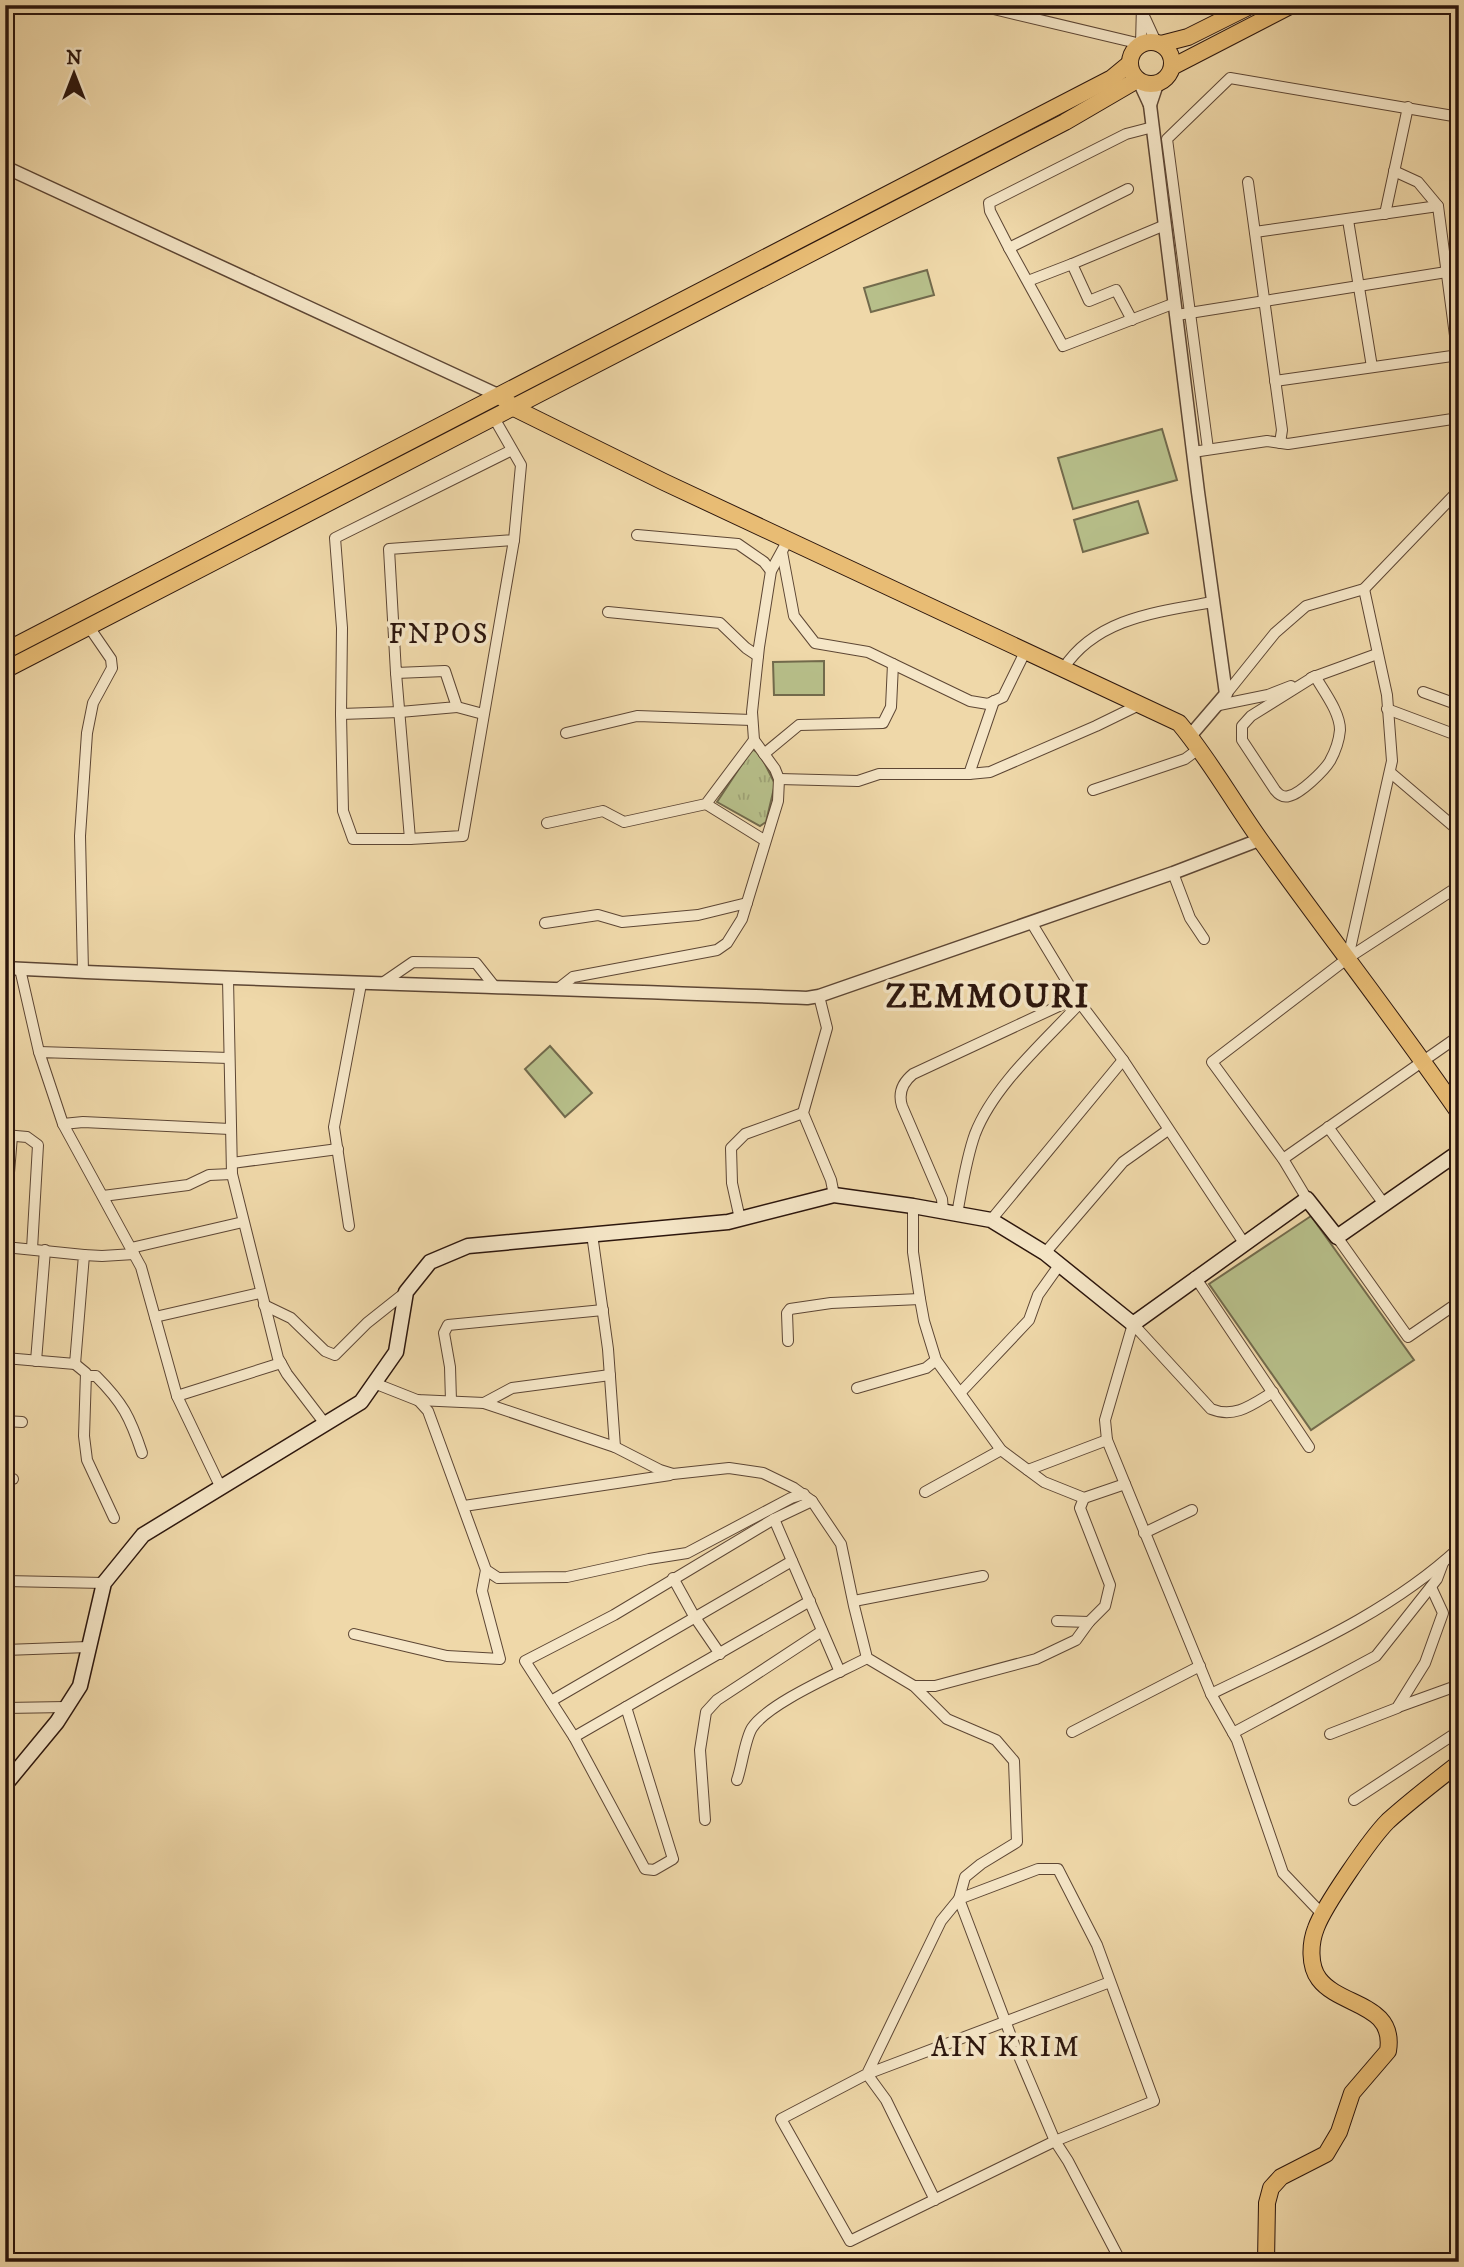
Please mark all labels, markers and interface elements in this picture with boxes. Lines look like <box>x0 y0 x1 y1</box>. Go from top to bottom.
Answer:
north arrow <box>38 38 108 108</box>
text: N <box>66 47 82 70</box>
district label: FNPOS <box>389 617 489 652</box>
district label: ZEMMOURI <box>886 977 1090 1018</box>
district label: AIN KRIM <box>931 2030 1081 2065</box>

